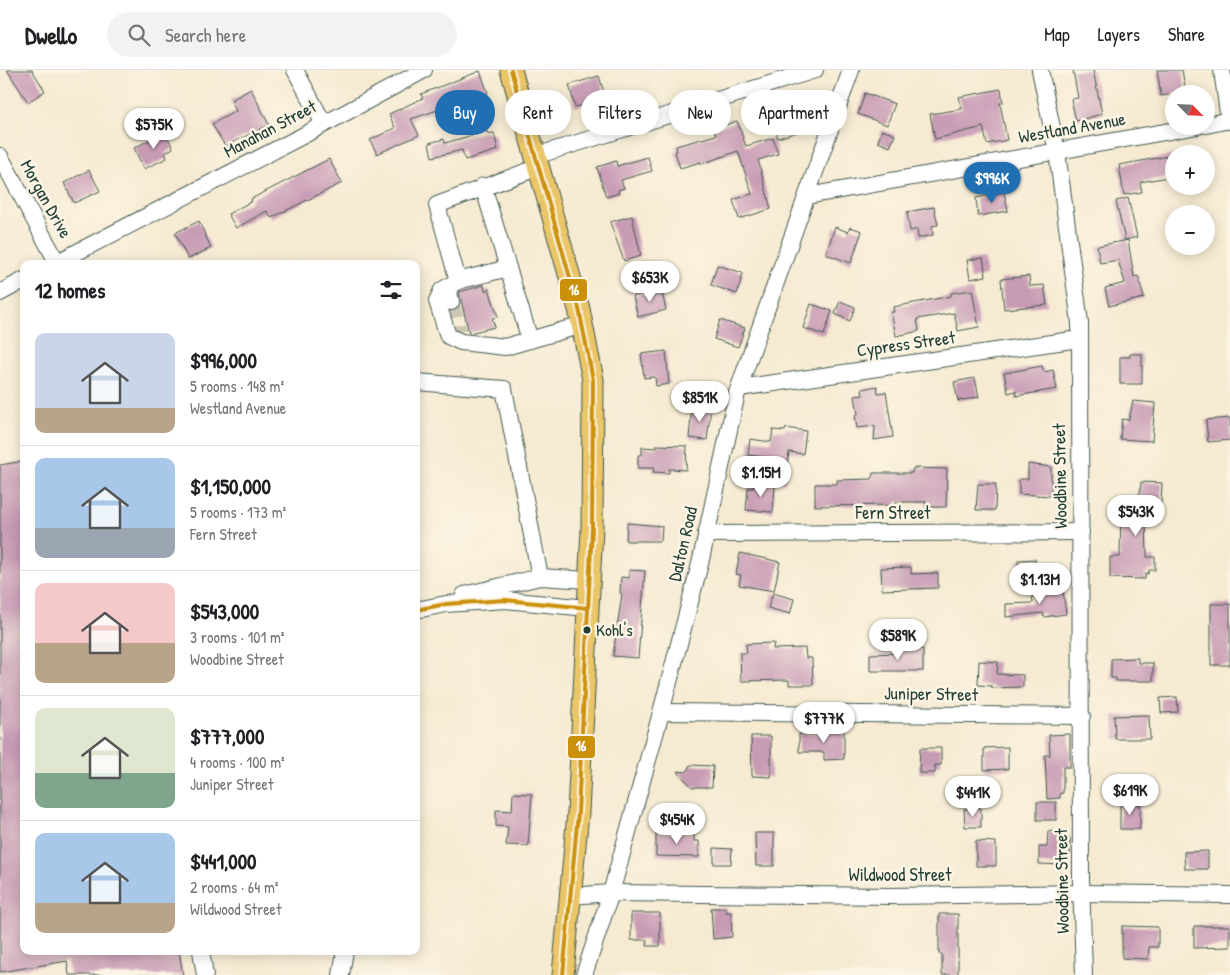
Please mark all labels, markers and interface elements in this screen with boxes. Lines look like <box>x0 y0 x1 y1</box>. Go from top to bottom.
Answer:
search box <box>107 12 457 57</box>
text: Dwello <box>25 19 77 51</box>
icon: search <box>125 21 153 49</box>
text: Search here <box>165 22 246 48</box>
text: Map <box>1044 22 1070 47</box>
text: Layers <box>1098 22 1140 47</box>
text: Share <box>1168 22 1205 47</box>
north arrow <box>1165 85 1215 135</box>
map controls <box>1165 85 1215 255</box>
chip: Buy <box>435 90 495 135</box>
chip: Rent <box>505 90 571 135</box>
chip: Filters <box>581 90 659 135</box>
chip: New <box>669 90 731 135</box>
chip: Apartment <box>741 90 847 135</box>
street label: Manahan Street <box>219 93 321 163</box>
street label: Westland Avenue <box>1016 106 1127 149</box>
pin: $575K <box>119 108 189 150</box>
text: $575K <box>135 113 173 135</box>
button: + <box>1165 145 1215 195</box>
street label: Morgan Drive <box>15 155 78 242</box>
pin: $996K <box>957 162 1027 204</box>
text: $996K <box>975 167 1009 189</box>
button: − <box>1165 205 1215 255</box>
pin: $653K <box>615 260 685 303</box>
text: $653K <box>632 266 668 288</box>
text: 12 homes <box>35 276 105 305</box>
icon: filters <box>377 276 405 304</box>
line badge: 16 <box>559 278 588 302</box>
text: 16 <box>569 280 580 299</box>
street label: Cypress Street <box>855 324 958 363</box>
text: $996,000 <box>190 346 257 375</box>
icon: home <box>75 353 135 413</box>
text: 5 rooms · 148 m² <box>190 375 284 397</box>
pin: $851K <box>665 380 735 423</box>
text: $851K <box>682 386 718 408</box>
text: Westland Avenue <box>190 397 286 419</box>
street label: Woodbine Street <box>1046 422 1073 529</box>
pin: $1.15M <box>720 456 802 498</box>
text: $1.15M <box>741 461 781 483</box>
text: $1,150,000 <box>190 472 271 501</box>
icon: home <box>75 478 135 538</box>
pin: $543K <box>1101 494 1171 537</box>
street label: Fern Street <box>854 500 931 525</box>
text: $543K <box>1118 500 1154 522</box>
text: 5 rooms · 173 m² <box>190 501 286 523</box>
street label: Dalton Road <box>662 504 703 584</box>
text: Fern Street <box>190 523 257 545</box>
pin: $1.13M <box>999 562 1081 605</box>
text: $1.13M <box>1020 568 1060 590</box>
text: $543,000 <box>190 597 259 626</box>
icon: home <box>75 603 135 663</box>
place label: Kohl's <box>596 618 633 641</box>
pin: $589K <box>863 618 933 661</box>
text: $589K <box>880 624 916 646</box>
marker: Kohl's <box>582 625 592 635</box>
text: 3 rooms · 101 m² <box>190 626 285 648</box>
text: Woodbine Street <box>190 648 284 670</box>
street label: Juniper Street <box>884 680 979 707</box>
pin: $777K <box>789 702 859 744</box>
text: $777K <box>804 707 844 729</box>
text: $777,000 <box>190 722 264 751</box>
icon: home <box>75 728 135 788</box>
line badge: 16 <box>567 735 596 759</box>
text: 16 <box>576 736 587 755</box>
text: 4 rooms · 100 m² <box>190 751 285 773</box>
text: Juniper Street <box>190 773 273 795</box>
pin: $619K <box>1095 774 1165 816</box>
pin: $441K <box>938 776 1008 818</box>
text: $619K <box>1113 779 1147 801</box>
text: $441K <box>956 781 990 803</box>
pin: $454K <box>642 802 712 845</box>
text: $454K <box>659 808 695 830</box>
street label: Woodbine Street <box>1048 827 1075 934</box>
text: $441,000 <box>190 847 257 876</box>
icon: home <box>75 853 135 913</box>
street label: Wildwood Street <box>849 862 952 887</box>
text: 2 rooms · 64 m² <box>190 876 278 898</box>
text: Wildwood Street <box>190 898 281 920</box>

